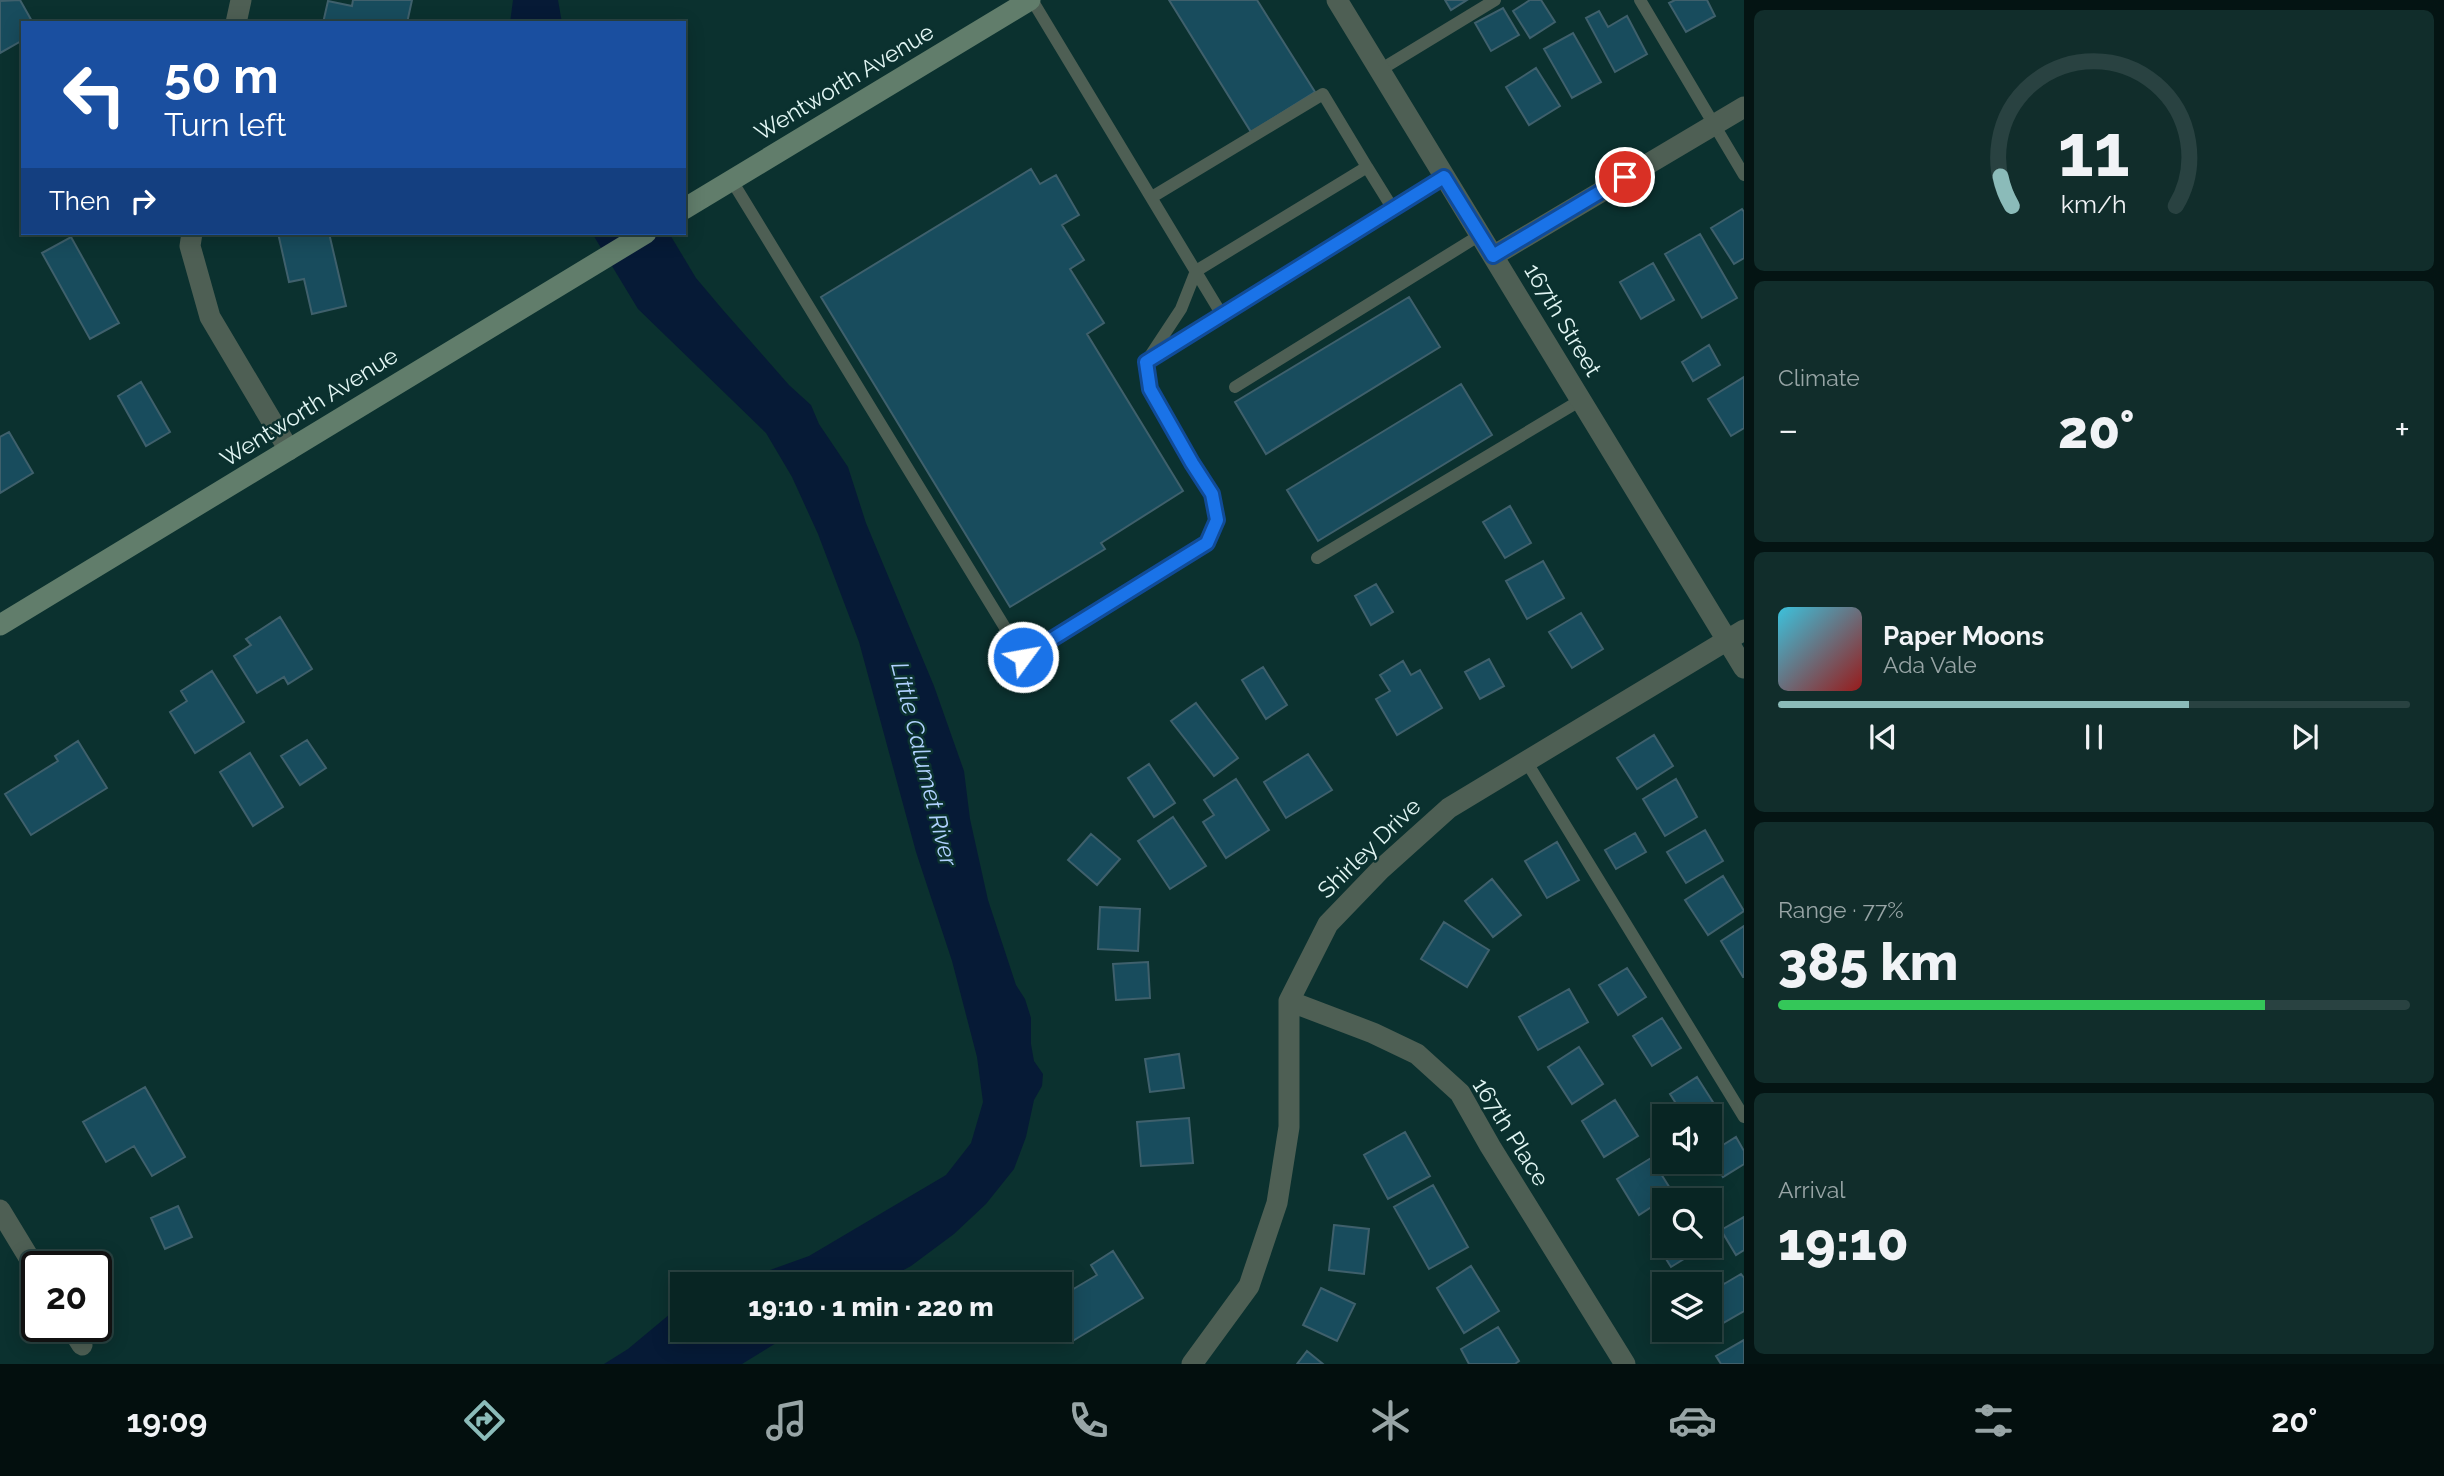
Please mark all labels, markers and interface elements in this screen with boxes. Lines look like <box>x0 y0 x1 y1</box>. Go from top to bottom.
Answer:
street label: Wentworth Avenue <box>749 17 938 146</box>
text: 50 m <box>164 47 279 104</box>
icon: left <box>49 49 140 140</box>
text: Turn left <box>164 106 286 143</box>
text: 11 <box>2058 109 2130 194</box>
pin <box>1595 147 1655 207</box>
icon: arrive <box>1606 158 1644 196</box>
icon: right <box>124 182 162 220</box>
text: Then <box>49 186 110 216</box>
text: km/h <box>2061 189 2127 219</box>
street label: 167th Street <box>1519 258 1608 381</box>
street label: Wentworth Avenue <box>215 341 402 472</box>
text: Climate <box>1778 364 1860 391</box>
text: 20° <box>2058 399 2135 460</box>
text: − <box>1778 407 1798 452</box>
text: + <box>2394 407 2410 452</box>
position arrow <box>986 620 1060 694</box>
text: Paper Moons <box>1883 621 2044 651</box>
text: Ada Vale <box>1883 651 1977 678</box>
water label: Little Calumet River <box>885 659 964 870</box>
icon: previous <box>1864 718 1902 756</box>
icon: pause <box>2075 718 2113 756</box>
icon: next <box>2286 718 2324 756</box>
street label: Shirley Drive <box>1312 792 1426 903</box>
text: Range · 77% <box>1778 896 1904 923</box>
text: 385 km <box>1778 931 1959 992</box>
street label: 167th Place <box>1468 1073 1555 1191</box>
map controls <box>1652 1104 1722 1342</box>
button: sound <box>1652 1104 1722 1174</box>
text: Arrival <box>1778 1176 1845 1203</box>
button: search <box>1652 1188 1722 1258</box>
text: 19:10 <box>1778 1211 1909 1272</box>
speed limit sign: 20 <box>21 1251 112 1342</box>
button: layers <box>1652 1272 1722 1342</box>
text: 19:10 · 1 min · 220 m <box>748 1292 994 1322</box>
icon: directions <box>460 1396 509 1445</box>
icon: music <box>762 1396 811 1445</box>
icon: phone <box>1064 1396 1113 1445</box>
icon: climate <box>1366 1396 1415 1445</box>
icon: car <box>1668 1396 1717 1445</box>
icon: filters <box>1969 1396 2018 1445</box>
text: 19:09 <box>126 1402 207 1439</box>
text: 20° <box>2271 1402 2318 1439</box>

